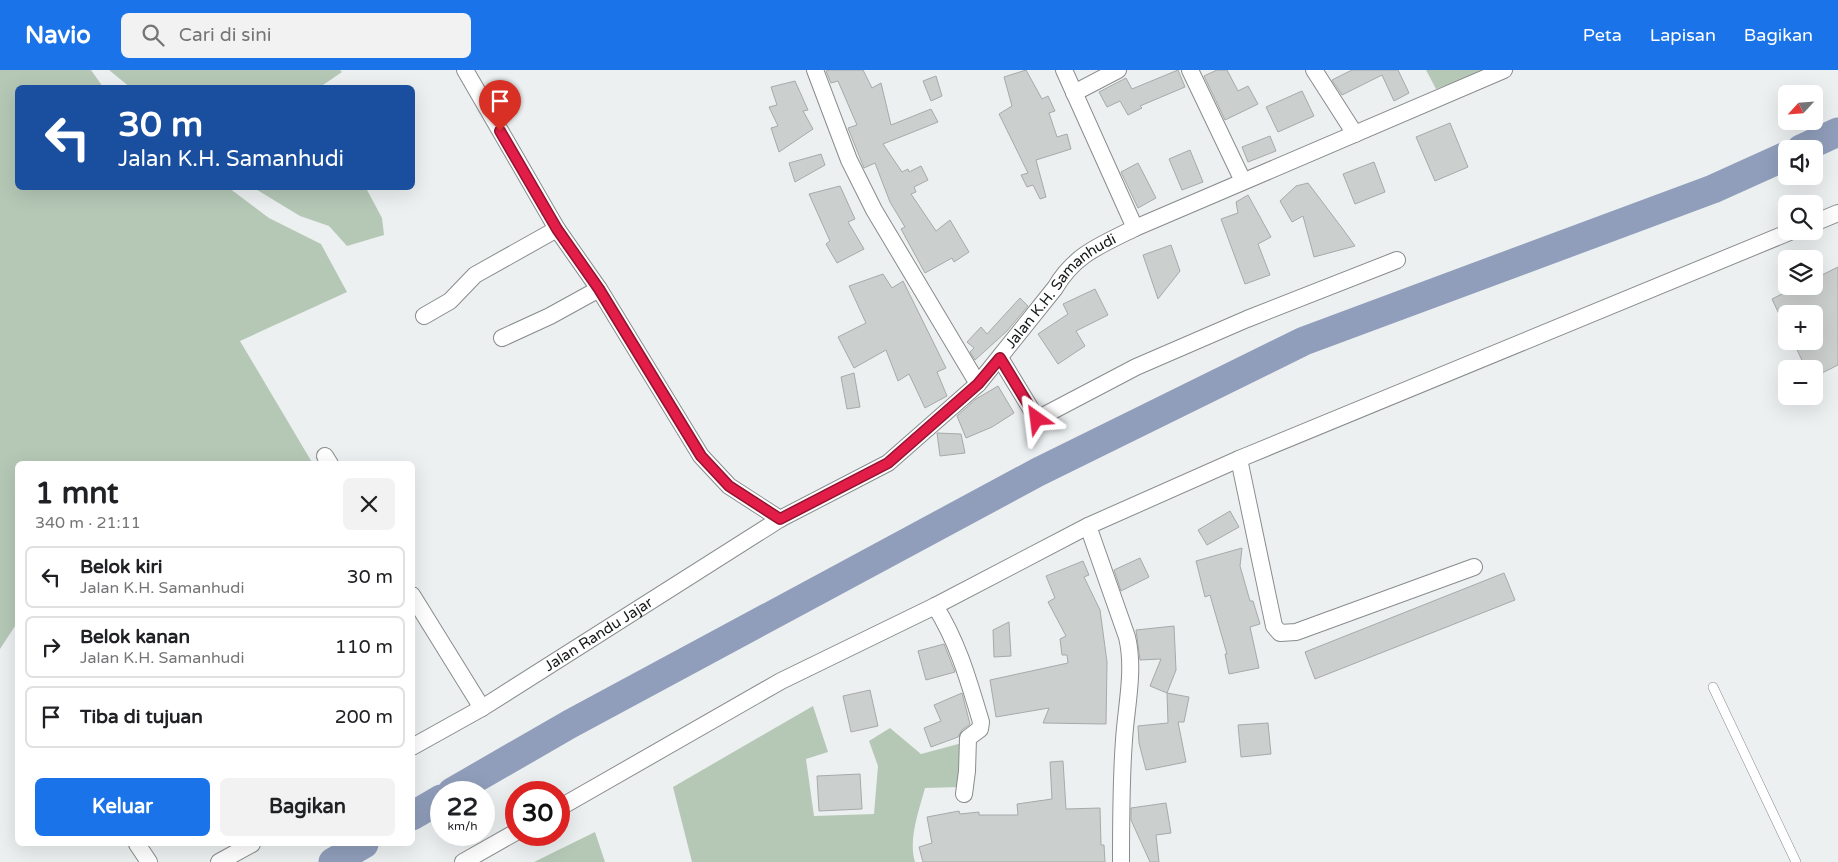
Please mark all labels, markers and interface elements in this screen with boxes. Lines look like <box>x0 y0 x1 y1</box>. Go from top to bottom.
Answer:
search box <box>121 13 471 58</box>
text: Navio <box>25 21 91 50</box>
icon: search <box>139 21 167 49</box>
text: Cari di sini <box>179 24 272 46</box>
text: Peta <box>1583 24 1622 46</box>
text: Lapisan <box>1650 24 1716 46</box>
text: Bagikan <box>1744 24 1813 46</box>
pin <box>479 80 521 131</box>
north arrow <box>1778 85 1822 130</box>
map controls <box>1778 85 1823 405</box>
icon: arrive <box>486 87 514 115</box>
text: 30 m <box>118 104 203 146</box>
icon: left <box>35 105 100 170</box>
button: sound <box>1778 140 1823 185</box>
text: Jalan K.H. Samanhudi <box>118 146 344 172</box>
button: search <box>1778 195 1823 240</box>
street label: Jalan K.H. Samanhudi <box>1001 230 1119 352</box>
button: layers <box>1778 250 1823 295</box>
button: + <box>1778 305 1823 350</box>
button: − <box>1778 360 1823 405</box>
position arrow <box>1010 392 1062 444</box>
text: 1 mnt <box>35 475 119 512</box>
button: close <box>343 478 395 530</box>
text: 340 m · 21:11 <box>35 513 141 533</box>
text: Belok kiri <box>80 556 163 578</box>
icon: left <box>37 563 65 591</box>
text: 30 m <box>347 566 393 588</box>
text: Jalan K.H. Samanhudi <box>80 578 244 598</box>
street label: Jalan Randu Jajar <box>541 593 656 675</box>
text: Belok kanan <box>80 626 190 648</box>
icon: right <box>37 633 65 661</box>
text: 110 m <box>335 636 393 658</box>
text: Jalan K.H. Samanhudi <box>80 648 244 668</box>
icon: arrive <box>37 703 65 731</box>
text: Tiba di tujuan <box>80 706 203 728</box>
text: 200 m <box>335 706 393 728</box>
button: Keluar <box>35 778 210 836</box>
button: Bagikan <box>220 778 395 836</box>
speed limit sign: 30 <box>505 781 570 846</box>
text: 22 <box>447 792 478 822</box>
text: km/h <box>447 819 478 833</box>

